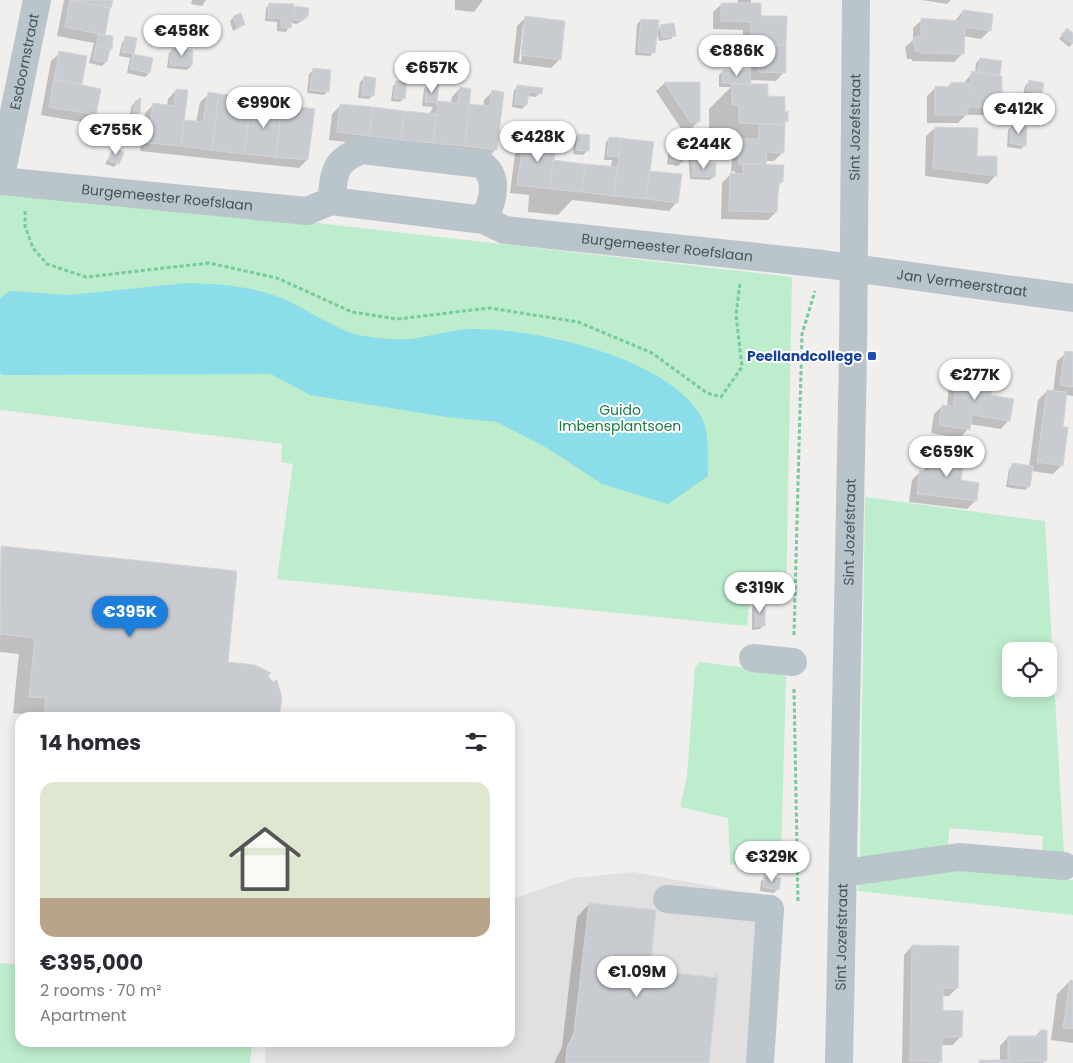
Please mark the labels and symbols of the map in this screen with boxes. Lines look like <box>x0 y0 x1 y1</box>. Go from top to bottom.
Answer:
street label: Esdoornstraat <box>5 12 44 111</box>
pin: €458K <box>147 15 217 57</box>
pin: €886K <box>702 34 772 77</box>
pin: €657K <box>397 52 467 94</box>
street label: Sint Jozefstraat <box>844 73 865 181</box>
pin: €990K <box>229 86 299 129</box>
pin: €412K <box>984 92 1054 135</box>
pin: €755K <box>81 114 151 156</box>
pin: €428K <box>503 120 573 163</box>
pin: €244K <box>669 128 739 170</box>
street label: Burgemeester Roefslaan <box>80 179 254 216</box>
street label: Burgemeester Roefslaan <box>580 228 754 266</box>
street label: Jan Vermeerstraat <box>895 264 1029 302</box>
place label: Peellandcollege <box>747 346 862 366</box>
marker: Peellandcollege <box>866 350 878 362</box>
pin: €277K <box>940 358 1010 401</box>
park label: Guido Imbensplantsoen <box>559 400 681 436</box>
pin: €659K <box>912 436 982 478</box>
street label: Sint Jozefstraat <box>838 478 861 586</box>
pin: €319K <box>725 572 795 614</box>
pin: €395K <box>95 596 165 638</box>
pin: €329K <box>737 840 807 883</box>
street label: Sint Jozefstraat <box>830 883 853 991</box>
pin: €1.09M <box>596 956 678 998</box>

